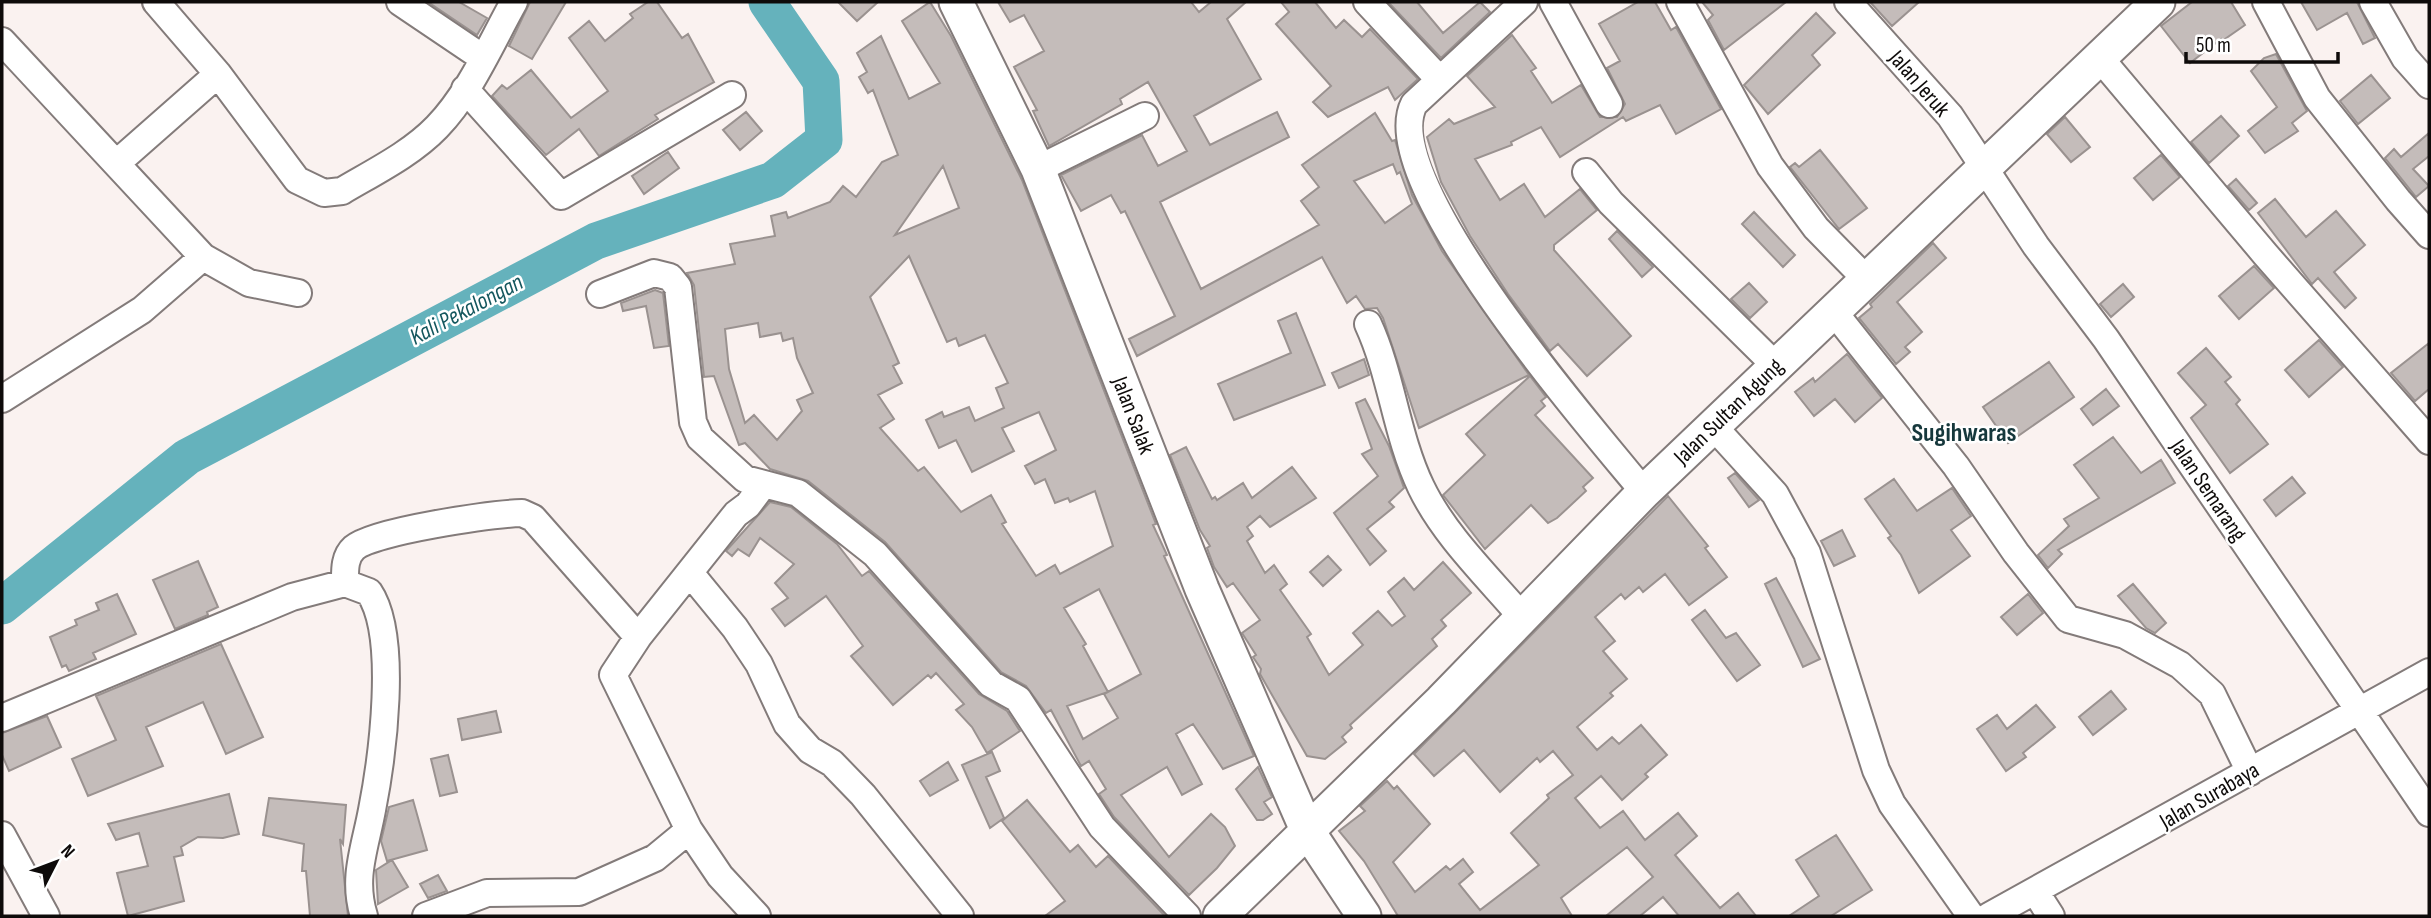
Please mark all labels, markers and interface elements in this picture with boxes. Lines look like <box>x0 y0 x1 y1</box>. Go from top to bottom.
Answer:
scale bar <box>2186 21 2338 65</box>
text: 50 m <box>2196 33 2231 58</box>
street label: Jalan Jeruk <box>1882 44 1956 123</box>
water label: Kali Pekalongan <box>405 267 528 351</box>
street label: Jalan Sultan Agung <box>1667 353 1789 472</box>
street label: Jalan Salak <box>1105 372 1161 458</box>
district label: Sugihwaras <box>1911 418 2017 449</box>
street label: Jalan Semarang <box>2163 433 2252 547</box>
street label: Jalan Surabaya <box>2154 756 2264 836</box>
north arrow <box>21 827 91 897</box>
text: N <box>56 840 79 863</box>

